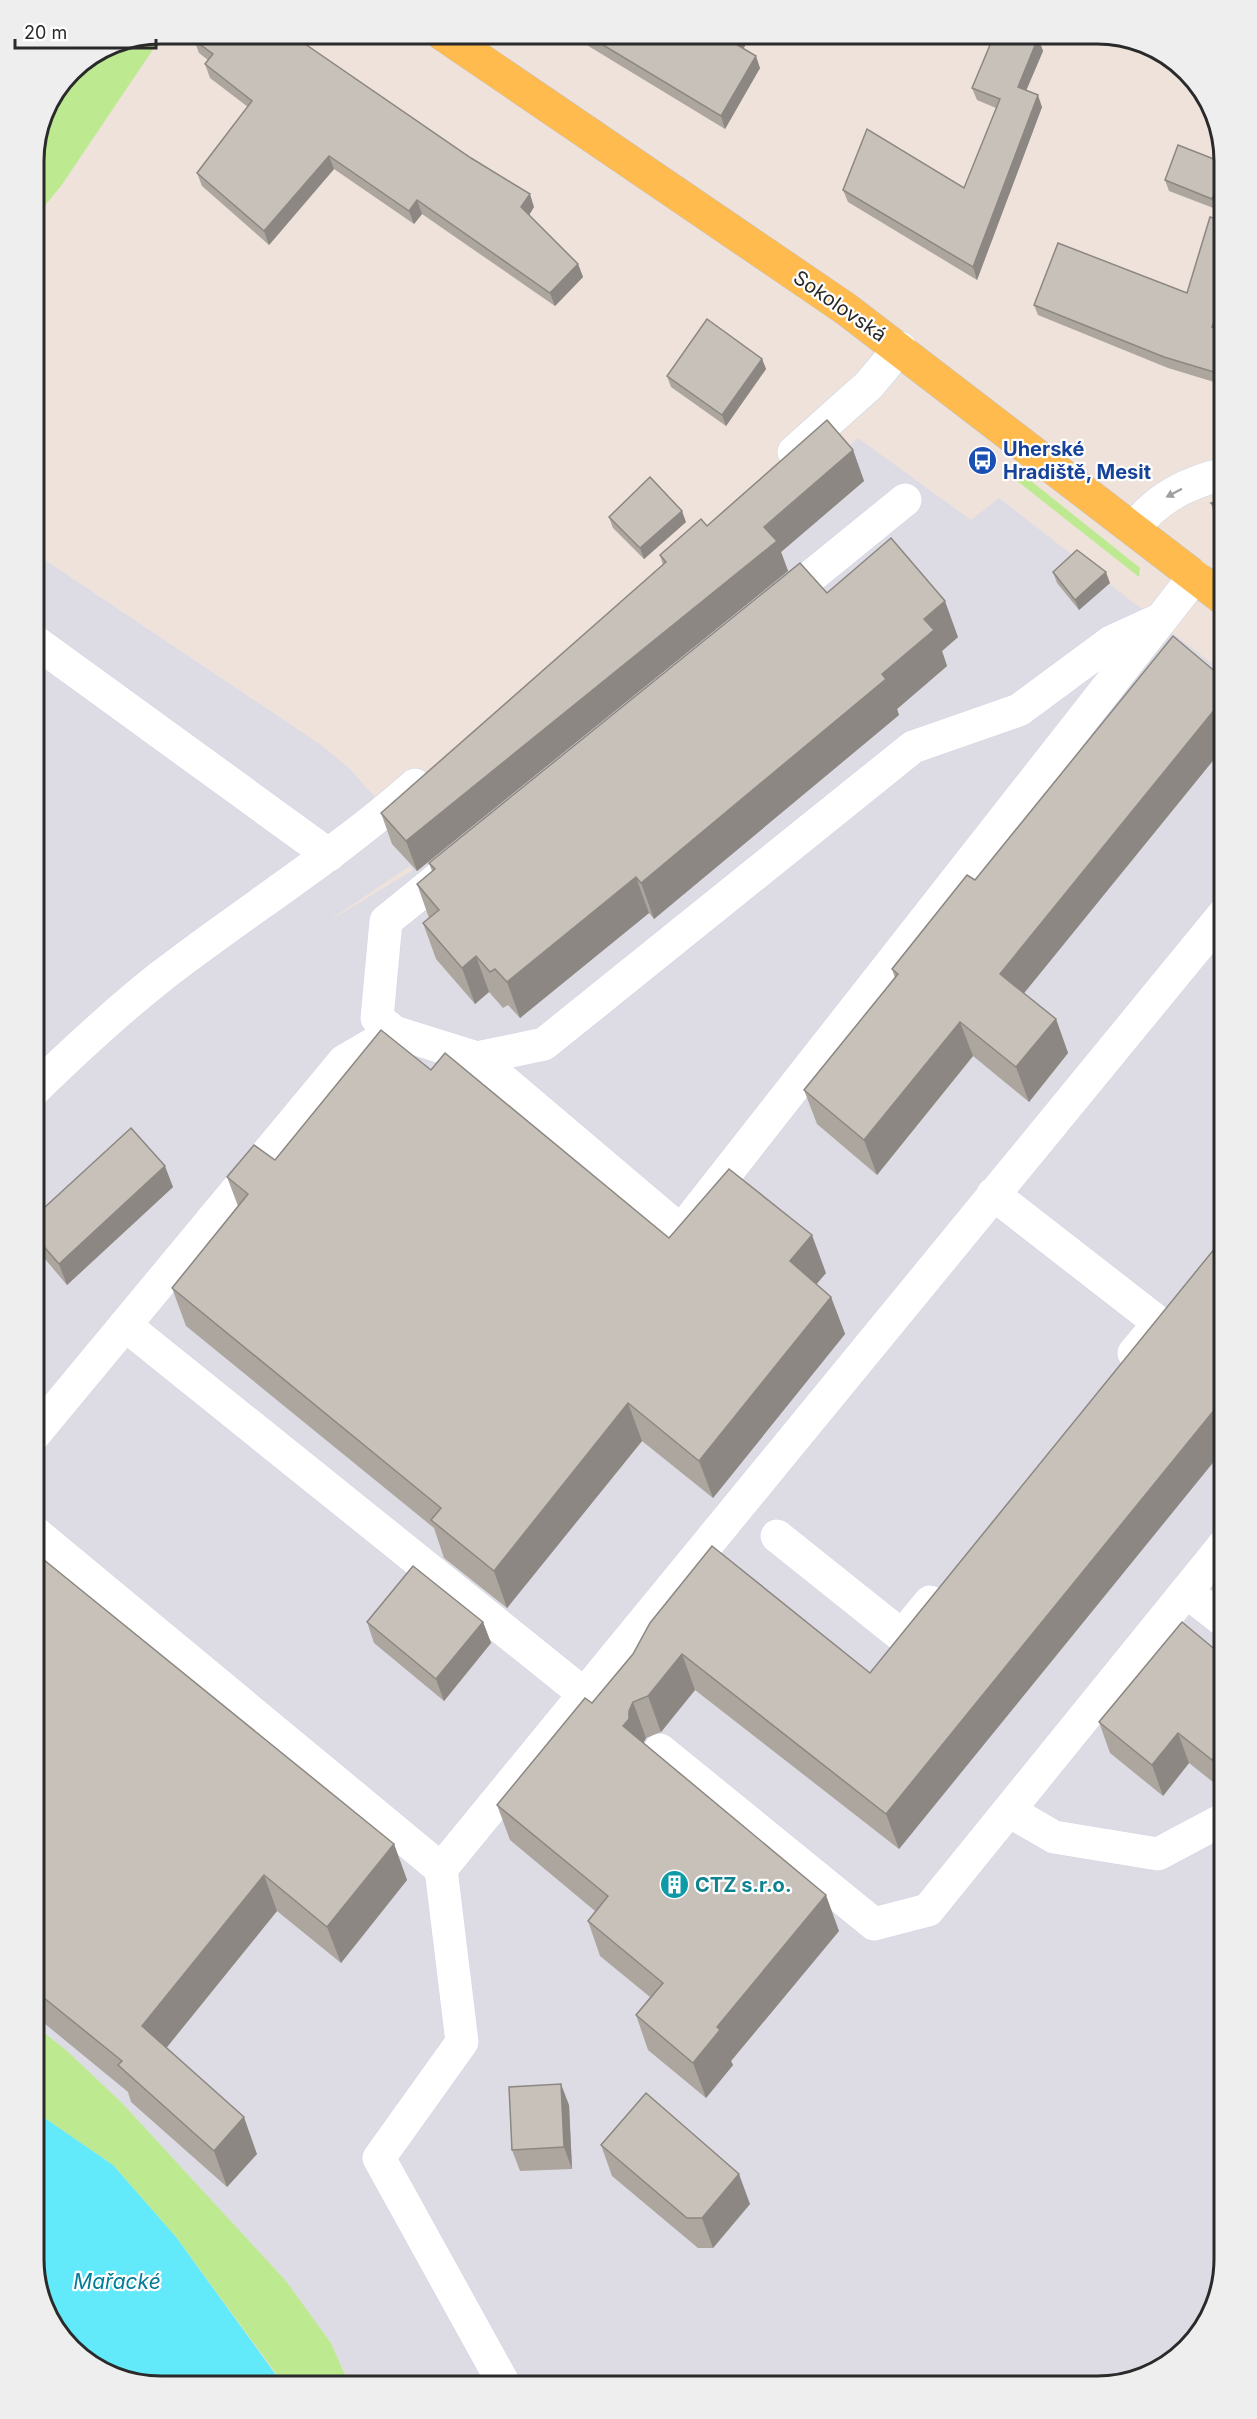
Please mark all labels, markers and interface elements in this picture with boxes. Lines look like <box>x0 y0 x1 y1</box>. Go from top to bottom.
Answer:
scale bar <box>15 12 156 50</box>
text: 20 m <box>24 22 67 43</box>
street label: Sokolovská <box>789 265 891 347</box>
place label: Uherské Hradiště, Mesit <box>1003 437 1151 484</box>
bus stop icon: Uherské Hradiště, Mesit <box>966 445 998 477</box>
one-way arrow <box>1165 488 1182 498</box>
building icon: CTZ s.r.o. <box>658 1869 690 1901</box>
place label: CTZ s.r.o. <box>695 1873 792 1897</box>
water label: Mařacké <box>73 2269 161 2294</box>

